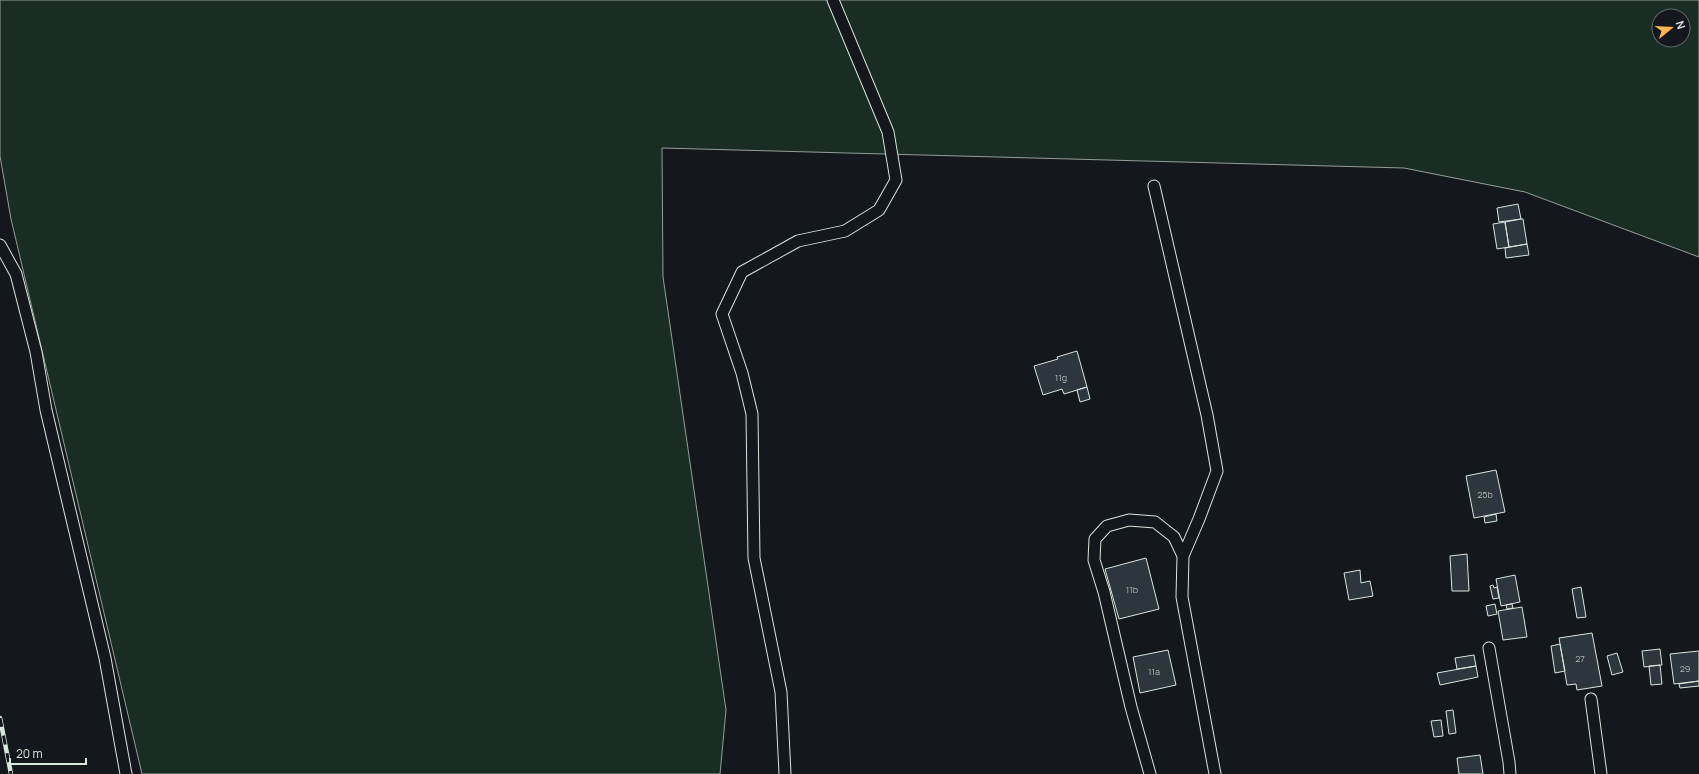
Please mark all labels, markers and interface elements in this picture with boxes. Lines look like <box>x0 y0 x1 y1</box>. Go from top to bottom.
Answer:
north arrow <box>1651 8 1691 48</box>
text: N <box>1673 19 1689 31</box>
house number: 11g <box>1055 371 1067 384</box>
house number: 25b <box>1477 488 1493 501</box>
house number: 11b <box>1126 583 1138 596</box>
house number: 27 <box>1575 652 1585 665</box>
house number: 29 <box>1680 662 1690 675</box>
house number: 11a <box>1148 665 1160 678</box>
scale bar <box>10 740 86 766</box>
text: 20 m <box>16 745 43 762</box>

